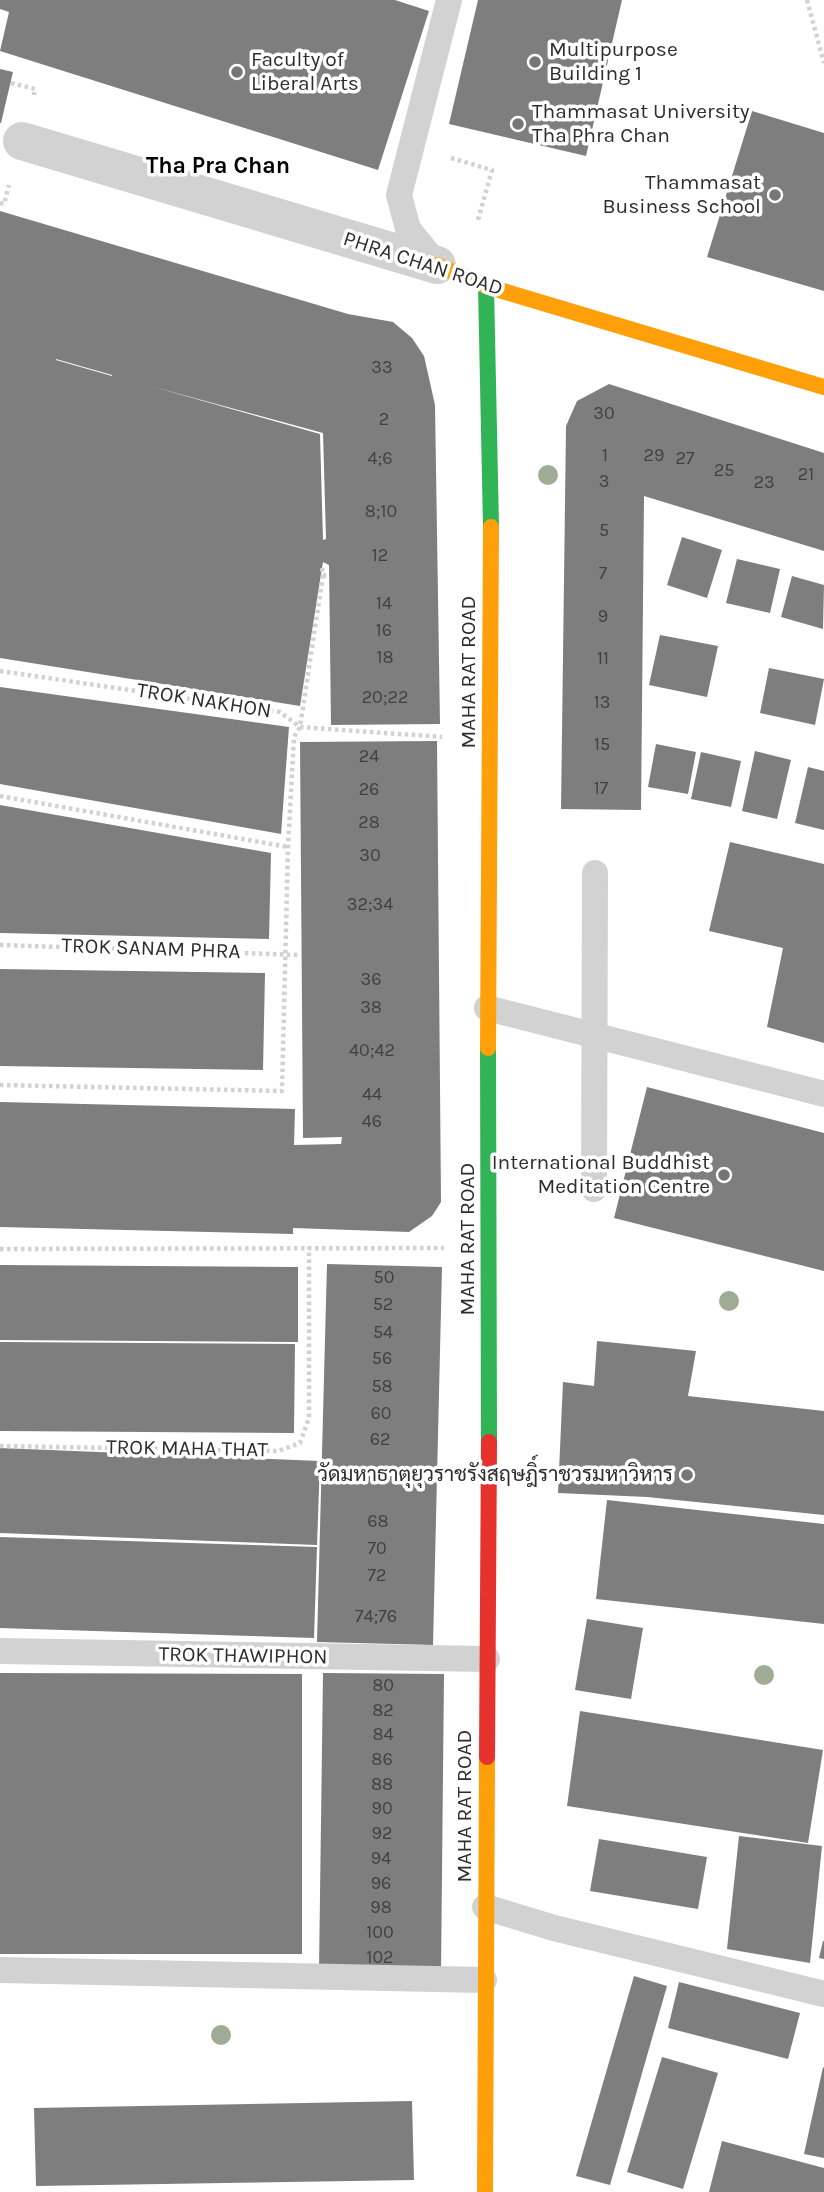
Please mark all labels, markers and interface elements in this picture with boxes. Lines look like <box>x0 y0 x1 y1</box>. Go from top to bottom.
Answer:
place label: Multipurpose Building 1 <box>549 37 678 87</box>
place label: Faculty of Liberal Arts <box>251 47 359 97</box>
marker: Multipurpose Building 1 <box>527 54 543 70</box>
marker: Faculty of Liberal Arts <box>229 64 245 80</box>
place label: Thammasat University Tha Phra Chan <box>532 99 750 149</box>
marker: Thammasat University Tha Phra Chan <box>510 116 526 132</box>
district label: Tha Pra Chan <box>146 152 290 180</box>
place label: Thammasat Business School <box>602 170 761 220</box>
marker: Thammasat Business School <box>767 187 783 203</box>
street label: PHRA CHAN ROAD <box>340 226 506 302</box>
house number: 33 <box>371 357 393 379</box>
house number: 30 <box>593 403 615 425</box>
house number: 2 <box>379 409 389 431</box>
house number: 1 <box>602 445 608 467</box>
house number: 29 <box>644 445 664 467</box>
house number: 4;6 <box>367 448 393 470</box>
house number: 27 <box>676 448 694 470</box>
house number: 25 <box>714 460 734 482</box>
house number: 21 <box>798 464 814 486</box>
house number: 3 <box>599 471 609 493</box>
house number: 23 <box>753 472 775 494</box>
house number: 8;10 <box>365 501 397 523</box>
house number: 5 <box>599 520 609 542</box>
house number: 12 <box>372 545 388 567</box>
house number: 7 <box>599 563 607 585</box>
house number: 14 <box>376 593 392 615</box>
street label: MAHA RAT ROAD <box>456 596 482 748</box>
house number: 9 <box>598 606 608 628</box>
house number: 16 <box>376 620 392 642</box>
house number: 18 <box>376 647 394 669</box>
house number: 11 <box>597 648 609 670</box>
street label: TROK NAKHON <box>135 678 273 724</box>
house number: 20;22 <box>362 687 408 709</box>
house number: 13 <box>594 692 610 714</box>
house number: 15 <box>594 734 610 756</box>
house number: 24 <box>359 746 379 768</box>
house number: 17 <box>594 778 608 800</box>
house number: 26 <box>359 779 379 801</box>
house number: 28 <box>358 812 380 834</box>
house number: 30 <box>359 845 381 867</box>
house number: 32;34 <box>347 894 393 916</box>
street label: TROK SANAM PHRA <box>61 933 241 965</box>
house number: 36 <box>361 969 381 991</box>
house number: 38 <box>360 997 382 1019</box>
house number: 40;42 <box>349 1040 395 1062</box>
house number: 44 <box>362 1084 382 1106</box>
house number: 46 <box>362 1111 382 1133</box>
place label: International Buddhist Meditation Centre <box>492 1150 710 1200</box>
street label: MAHA RAT ROAD <box>455 1163 481 1315</box>
marker: International Buddhist Meditation Centre <box>716 1167 732 1183</box>
house number: 50 <box>374 1267 394 1289</box>
house number: 52 <box>373 1294 393 1316</box>
house number: 54 <box>373 1322 393 1344</box>
house number: 56 <box>372 1348 392 1370</box>
house number: 58 <box>371 1376 393 1398</box>
house number: 60 <box>371 1403 391 1425</box>
house number: 62 <box>370 1429 390 1451</box>
street label: TROK MAHA THAT <box>106 1435 268 1463</box>
place label: วัดมหาธาตุยุวราชรังสฤษฎิ์ราชวรมหาวิหาร <box>317 1462 673 1488</box>
marker: วัดมหาธาตุยุวราชรังสฤษฎิ์ราชวรมหาวิหาร <box>679 1467 695 1483</box>
house number: 68 <box>367 1511 389 1533</box>
house number: 70 <box>367 1538 387 1560</box>
house number: 72 <box>368 1565 386 1587</box>
house number: 74;76 <box>355 1606 397 1628</box>
street label: TROK THAWIPHON <box>158 1642 328 1670</box>
house number: 80 <box>372 1675 394 1697</box>
house number: 82 <box>372 1700 394 1722</box>
house number: 84 <box>372 1724 394 1746</box>
street label: MAHA RAT ROAD <box>452 1730 478 1882</box>
house number: 86 <box>371 1749 393 1771</box>
house number: 88 <box>371 1774 393 1796</box>
house number: 90 <box>371 1798 393 1820</box>
house number: 92 <box>372 1823 392 1845</box>
house number: 94 <box>371 1848 391 1870</box>
house number: 96 <box>371 1873 391 1895</box>
house number: 98 <box>370 1897 392 1919</box>
house number: 100 <box>366 1922 394 1944</box>
house number: 102 <box>366 1947 394 1969</box>

